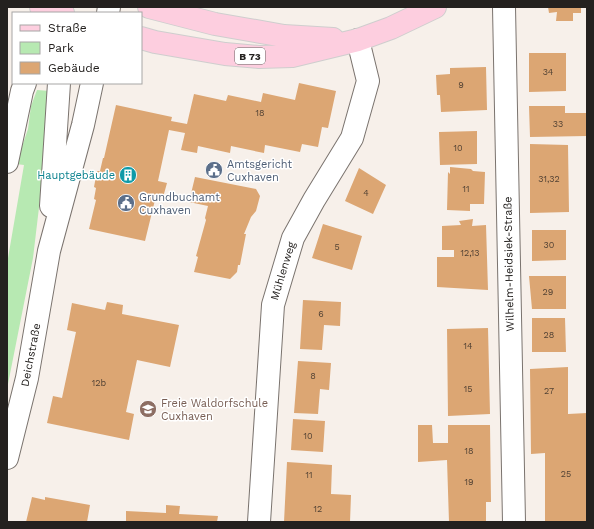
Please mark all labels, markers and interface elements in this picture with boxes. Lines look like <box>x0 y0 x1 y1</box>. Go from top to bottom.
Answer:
legend <box>12 12 142 84</box>
text: Straße <box>48 21 87 35</box>
text: Park <box>48 41 74 55</box>
road number: B 73 <box>235 48 265 64</box>
text: Gebäude <box>48 61 100 75</box>
house number: 34 <box>543 67 554 77</box>
house number: 9 <box>458 80 464 90</box>
house number: 18 <box>255 108 265 118</box>
house number: 33 <box>553 119 563 129</box>
house number: 10 <box>453 143 463 153</box>
place label: Amtsgericht Cuxhaven <box>227 158 293 184</box>
public building icon: Amtsgericht Cuxhaven <box>204 160 224 180</box>
building icon: Hauptgebäude <box>118 165 138 185</box>
place label: Hauptgebäude <box>37 169 115 182</box>
house number: 31,32 <box>538 174 560 184</box>
house number: 11 <box>462 184 470 194</box>
house number: 4 <box>363 188 369 198</box>
place label: Grundbuchamt Cuxhaven <box>139 191 220 217</box>
public building icon: Grundbuchamt Cuxhaven <box>116 193 136 213</box>
street label: Wilhelm-Heidsiek-Straße <box>501 196 517 332</box>
street label: Mühlenweg <box>268 240 298 302</box>
house number: 30 <box>544 240 555 250</box>
house number: 5 <box>334 242 340 252</box>
house number: 12,13 <box>461 248 479 258</box>
house number: 29 <box>543 287 553 297</box>
house number: 6 <box>318 309 324 319</box>
street label: Deichstraße <box>18 322 44 388</box>
house number: 28 <box>544 330 554 340</box>
house number: 14 <box>463 341 473 351</box>
house number: 8 <box>310 371 316 381</box>
house number: 12b <box>92 378 107 388</box>
house number: 15 <box>464 384 472 394</box>
house number: 27 <box>544 386 554 396</box>
place label: Freie Waldorfschule Cuxhaven <box>161 397 268 423</box>
school or university icon: Freie Waldorfschule Cuxhaven <box>138 399 158 419</box>
house number: 10 <box>303 431 313 441</box>
house number: 18 <box>464 446 474 456</box>
house number: 25 <box>561 469 571 479</box>
house number: 11 <box>305 470 313 480</box>
house number: 19 <box>464 477 474 487</box>
house number: 12 <box>314 504 322 514</box>

